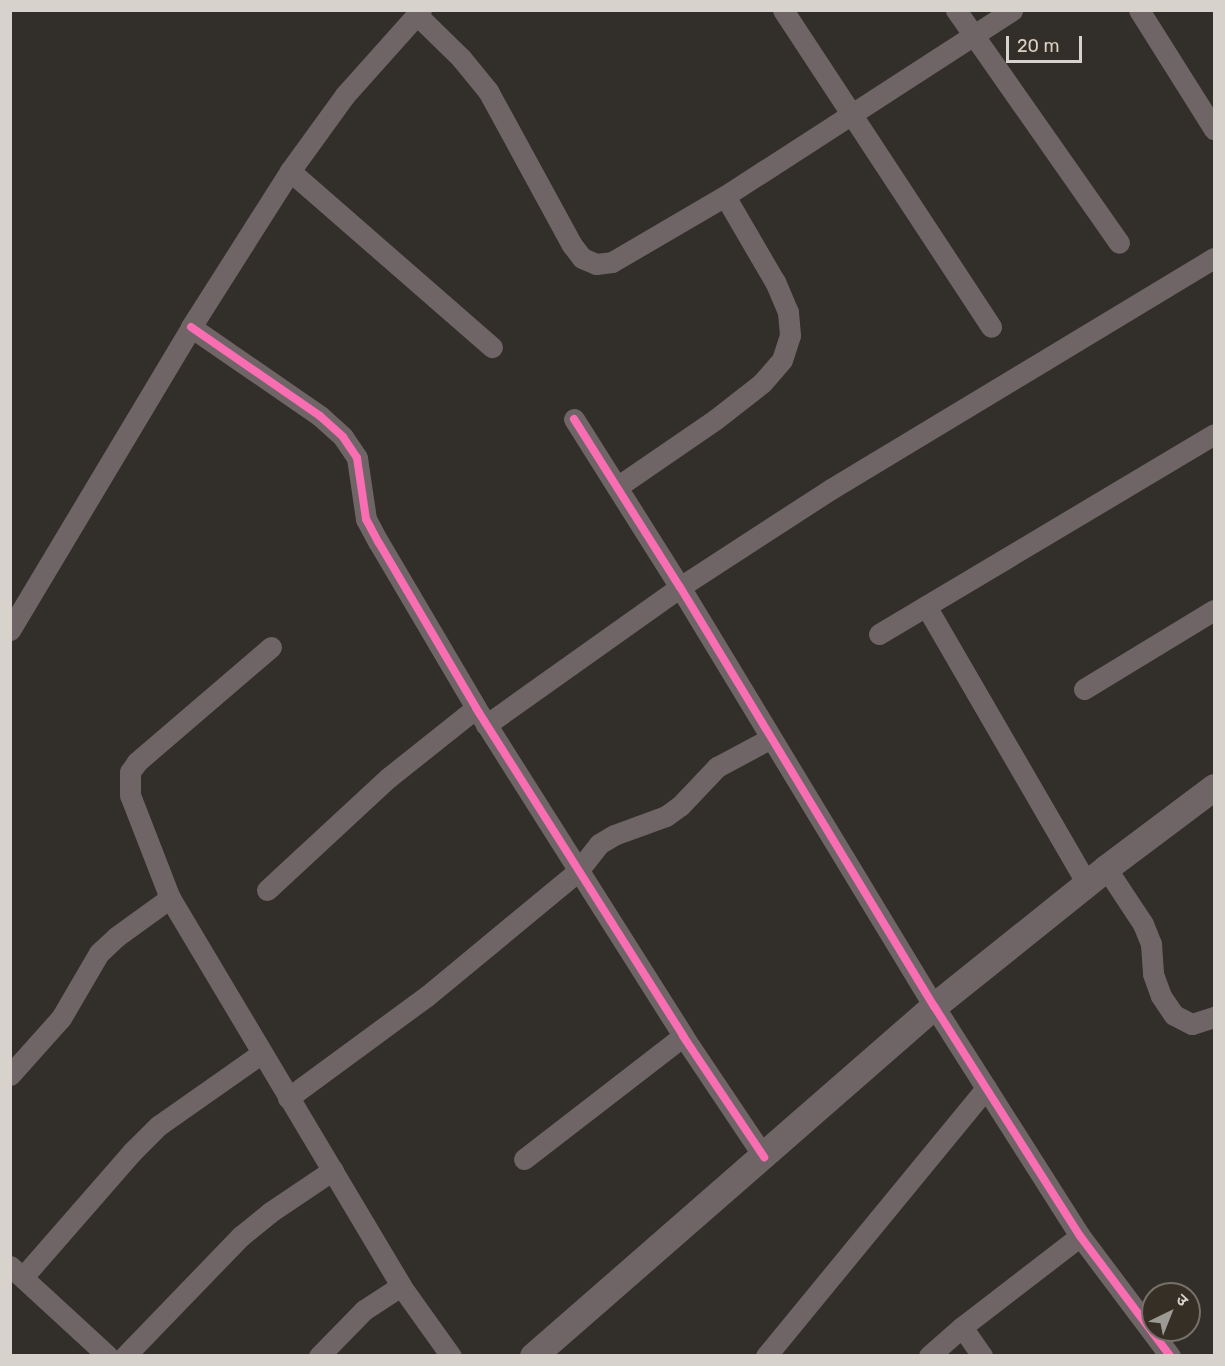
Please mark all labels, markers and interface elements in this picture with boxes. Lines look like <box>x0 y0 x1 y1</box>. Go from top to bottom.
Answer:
scale bar <box>1009 24 1086 62</box>
text: 20 m <box>1017 35 1059 57</box>
north arrow <box>1141 1282 1201 1342</box>
text: उ <box>1172 1290 1192 1310</box>

